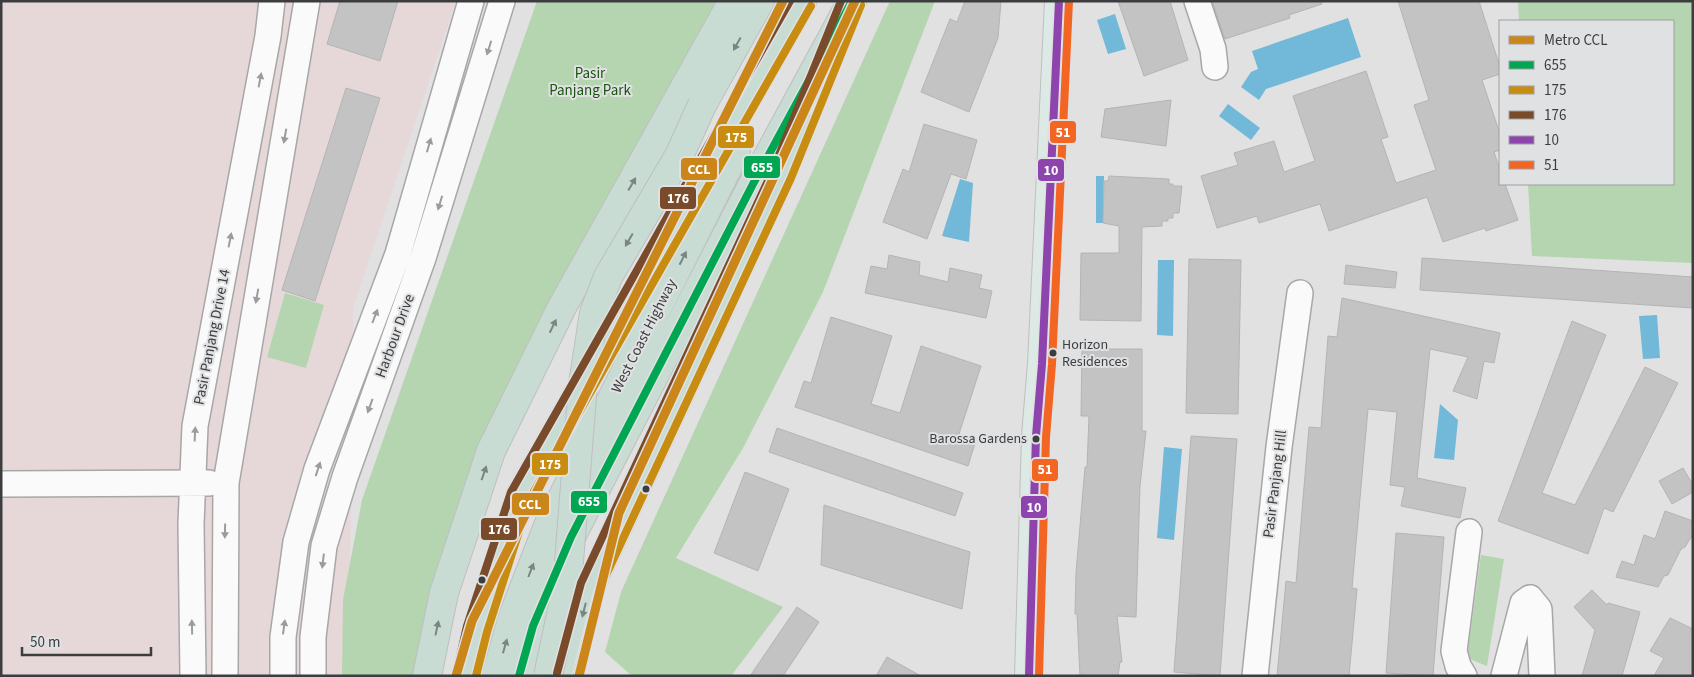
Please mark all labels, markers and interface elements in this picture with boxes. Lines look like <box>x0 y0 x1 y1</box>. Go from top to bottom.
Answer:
legend <box>1499 20 1674 185</box>
text: Metro CCL <box>1544 30 1607 51</box>
one-way arrow <box>733 37 741 52</box>
one-way arrow <box>484 41 492 56</box>
text: 655 <box>1544 55 1566 76</box>
park label: Pasir Panjang Park <box>549 63 631 101</box>
one-way arrow <box>256 73 264 88</box>
text: 175 <box>1544 80 1566 101</box>
text: 176 <box>1544 105 1566 126</box>
line badge: 51 <box>1049 120 1077 144</box>
text: 51 <box>1056 123 1070 143</box>
line badge: 175 <box>717 125 755 149</box>
one-way arrow <box>280 128 288 144</box>
text: 175 <box>725 128 747 148</box>
text: 10 <box>1544 130 1559 151</box>
one-way arrow <box>426 137 434 152</box>
line badge: 655 <box>743 155 781 179</box>
text: 51 <box>1544 155 1559 176</box>
line badge: CCL <box>680 157 718 181</box>
text: 655 <box>751 158 773 178</box>
line badge: 10 <box>1037 158 1065 182</box>
text: CCL <box>687 160 711 180</box>
text: 10 <box>1044 161 1058 181</box>
one-way arrow <box>628 176 636 191</box>
line badge: 176 <box>659 186 697 210</box>
text: 176 <box>667 189 689 209</box>
one-way arrow <box>436 196 444 211</box>
one-way arrow <box>226 232 234 247</box>
one-way arrow <box>625 234 634 247</box>
one-way arrow <box>679 251 687 265</box>
street label: Pasir Panjang Drive 14 <box>189 267 236 407</box>
street label: West Coast Highway <box>606 275 682 397</box>
one-way arrow <box>252 288 260 304</box>
street label: Harbour Drive <box>370 291 420 381</box>
one-way arrow <box>371 309 379 324</box>
one-way arrow <box>549 319 557 333</box>
place label: Horizon Residences <box>1062 335 1127 372</box>
marker: Horizon Residences <box>1048 348 1058 358</box>
one-way arrow <box>366 399 373 414</box>
one-way arrow <box>191 426 199 442</box>
place label: Barossa Gardens <box>929 429 1027 449</box>
street label: Pasir Panjang Hill <box>1258 429 1292 539</box>
marker: Barossa Gardens <box>1031 434 1041 444</box>
line badge: 175 <box>531 452 569 476</box>
text: 175 <box>539 455 561 475</box>
line badge: 51 <box>1031 458 1059 482</box>
text: 51 <box>1038 460 1052 480</box>
one-way arrow <box>314 461 322 476</box>
one-way arrow <box>480 465 488 480</box>
unlabelled marker <box>641 484 651 494</box>
line badge: 655 <box>570 490 608 514</box>
line badge: CCL <box>511 492 550 516</box>
text: 655 <box>578 492 600 512</box>
text: CCL <box>518 495 542 515</box>
line badge: 10 <box>1020 495 1048 519</box>
text: 10 <box>1027 498 1041 518</box>
line badge: 176 <box>480 517 518 541</box>
text: 176 <box>488 520 510 540</box>
one-way arrow <box>220 524 228 540</box>
one-way arrow <box>318 554 326 570</box>
one-way arrow <box>528 563 535 578</box>
unlabelled marker <box>477 575 487 585</box>
one-way arrow <box>580 603 588 618</box>
one-way arrow <box>188 619 196 635</box>
one-way arrow <box>280 619 288 635</box>
one-way arrow <box>433 620 441 636</box>
scale bar <box>22 624 151 656</box>
text: 50 m <box>30 632 60 653</box>
one-way arrow <box>501 638 509 653</box>

